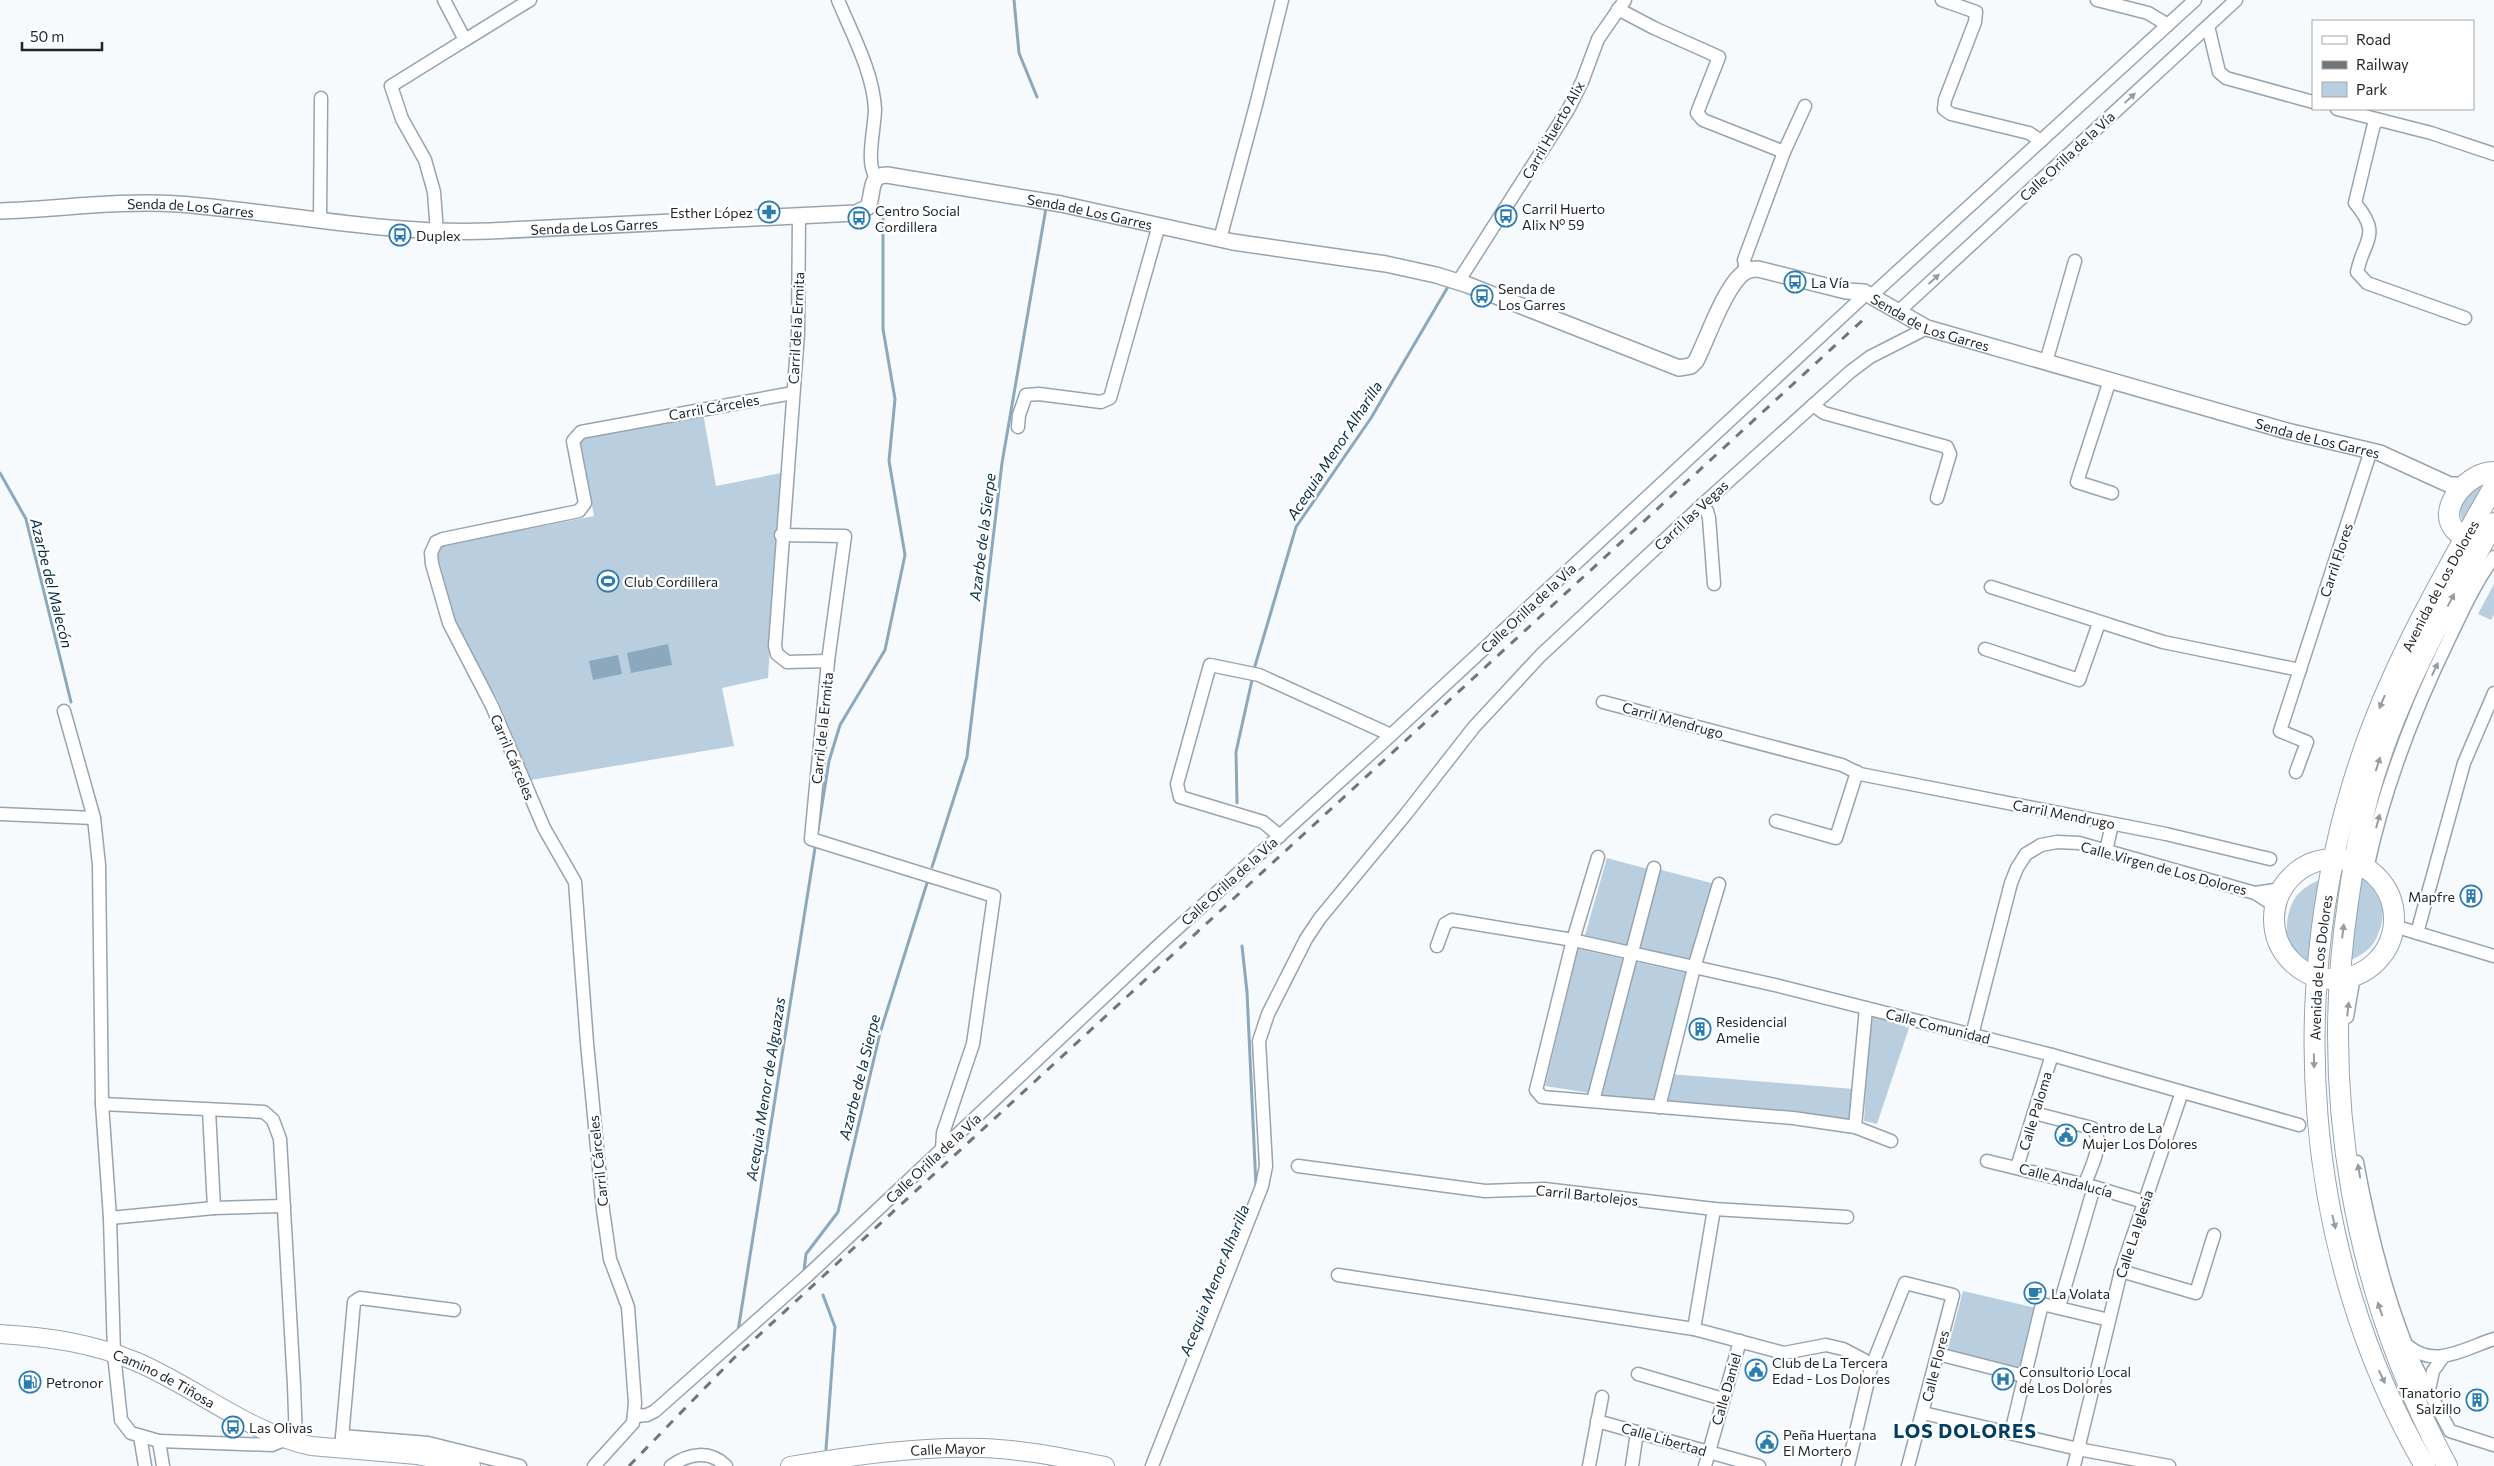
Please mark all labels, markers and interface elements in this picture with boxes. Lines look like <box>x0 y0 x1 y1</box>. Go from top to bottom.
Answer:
scale bar <box>22 20 102 52</box>
legend <box>2312 20 2474 110</box>
text: 50 m <box>30 27 64 45</box>
text: Road <box>2356 30 2391 48</box>
text: Railway <box>2356 55 2409 73</box>
street label: Carril Huerto Alix <box>1518 78 1588 182</box>
text: Park <box>2356 80 2387 98</box>
one-way arrow <box>2124 92 2136 104</box>
street label: Calle Orilla de la Vía <box>2016 108 2118 204</box>
street label: Senda de Los Garres <box>1026 190 1154 232</box>
street label: Senda de Los Garres <box>127 194 255 220</box>
pharmacy icon: Esther López <box>757 200 781 224</box>
place label: Carril Huerto Alix Nº 59 <box>1522 200 1605 233</box>
place label: Centro Social Cordillera <box>875 202 960 235</box>
place label: Esther López <box>670 204 753 221</box>
bus stop icon: Carril Huerto Alix Nº 59 <box>1494 204 1518 228</box>
bus stop icon: Centro Social Cordillera <box>847 206 871 230</box>
street label: Senda de Los Garres <box>530 214 658 238</box>
bus stop icon: Duplex <box>388 223 412 247</box>
place label: Duplex <box>416 227 461 244</box>
bus stop icon: La Vía <box>1783 270 1807 294</box>
street label: Carril de la Ermita <box>785 271 807 385</box>
one-way arrow <box>1927 273 1939 285</box>
place label: La Vía <box>1811 274 1849 291</box>
place label: Senda de Los Garres <box>1498 280 1566 313</box>
bus stop icon: Senda de Los Garres <box>1470 284 1494 308</box>
street label: Senda de Los Garres <box>1868 289 1992 354</box>
water label: Acequia Menor Alharilla <box>1282 377 1386 523</box>
street label: Carril Cárceles <box>667 391 761 423</box>
street label: Senda de Los Garres <box>2254 414 2382 461</box>
water label: Azarbe de la Sierpe <box>965 472 999 603</box>
street label: Carril las Vegas <box>1650 476 1732 554</box>
water label: Azarbe del Malecón <box>27 515 77 650</box>
street label: Avenida de Los Dolores <box>2398 517 2482 654</box>
street label: Carril Flores <box>2316 521 2356 599</box>
street label: Calle Orilla de la Vía <box>1477 560 1579 656</box>
sports icon: Club Cordillera <box>596 569 620 593</box>
place label: Club Cordillera <box>624 573 718 590</box>
one-way arrow <box>2447 593 2456 607</box>
one-way arrow <box>2431 662 2439 676</box>
street label: Carril de la Ermita <box>808 671 836 785</box>
one-way arrow <box>2377 695 2385 709</box>
street label: Carril Mendrugo <box>1621 698 1725 742</box>
street label: Carril Cárceles <box>487 711 539 803</box>
one-way arrow <box>2374 756 2382 771</box>
street label: Carril Mendrugo <box>2011 796 2117 832</box>
one-way arrow <box>2374 813 2382 829</box>
street label: Calle Orilla de la Vía <box>1177 833 1281 929</box>
street label: Calle Virgen de Los Dolores <box>2079 838 2249 898</box>
building icon: Mapfre <box>2459 884 2483 908</box>
place label: Mapfre <box>2408 888 2455 905</box>
street label: Avenida de Los Dolores <box>2306 893 2335 1040</box>
one-way arrow <box>2339 923 2347 939</box>
water label: Acequia Menor de Alguazas <box>741 996 788 1183</box>
one-way arrow <box>2345 1001 2353 1017</box>
street label: Calle Comunidad <box>1884 1005 1992 1047</box>
water label: Azarbe de la Sierpe <box>834 1012 883 1143</box>
place label: Residencial Amelie <box>1716 1013 1787 1046</box>
building icon: Residencial Amelie <box>1688 1017 1712 1041</box>
one-way arrow <box>2310 1053 2318 1069</box>
street label: Calle Paloma <box>2015 1069 2055 1153</box>
street label: Calle Orilla de la Vía <box>882 1110 984 1206</box>
street label: Carril Cárceles <box>585 1114 611 1208</box>
place label: Centro de La Mujer Los Dolores <box>2082 1119 2197 1152</box>
public building icon: Centro de La Mujer Los Dolores <box>2054 1123 2078 1147</box>
street label: Calle Andalucía <box>2017 1159 2115 1201</box>
one-way arrow <box>2354 1163 2362 1179</box>
street label: Carril Bartolejos <box>1535 1181 1639 1209</box>
street label: Calle La Iglesia <box>2112 1188 2156 1280</box>
water label: Acequia Menor Alharilla <box>1175 1202 1253 1359</box>
one-way arrow <box>2330 1214 2338 1229</box>
cafe icon: La Volata <box>2023 1281 2047 1305</box>
place label: La Volata <box>2051 1285 2110 1302</box>
one-way arrow <box>2376 1301 2383 1316</box>
street label: Calle Flores <box>1918 1328 1952 1404</box>
street label: Camino de Tiñosa <box>111 1345 218 1411</box>
street label: Calle Daniel <box>1708 1351 1744 1427</box>
place label: Club de La Tercera Edad - Los Dolores <box>1772 1354 1890 1387</box>
public building icon: Club de La Tercera Edad - Los Dolores <box>1744 1358 1768 1382</box>
place label: Consultorio Local de Los Dolores <box>2019 1363 2131 1396</box>
hospital icon: Consultorio Local de Los Dolores <box>1991 1367 2015 1391</box>
fuel station icon: Petronor <box>18 1370 42 1394</box>
one-way arrow <box>2378 1370 2386 1384</box>
place label: Petronor <box>46 1374 104 1391</box>
place label: Tanatorio Salzillo <box>2399 1384 2461 1417</box>
building icon: Tanatorio Salzillo <box>2465 1388 2489 1412</box>
bus stop icon: Las Olivas <box>221 1415 245 1439</box>
place label: Las Olivas <box>249 1419 313 1436</box>
street label: Calle Libertad <box>1619 1419 1709 1459</box>
district label: LOS DOLORES <box>1893 1419 2037 1442</box>
place label: Peña Huertana El Mortero <box>1783 1426 1877 1459</box>
public building icon: Peña Huertana El Mortero <box>1755 1430 1779 1454</box>
street label: Calle Mayor <box>910 1439 986 1459</box>

